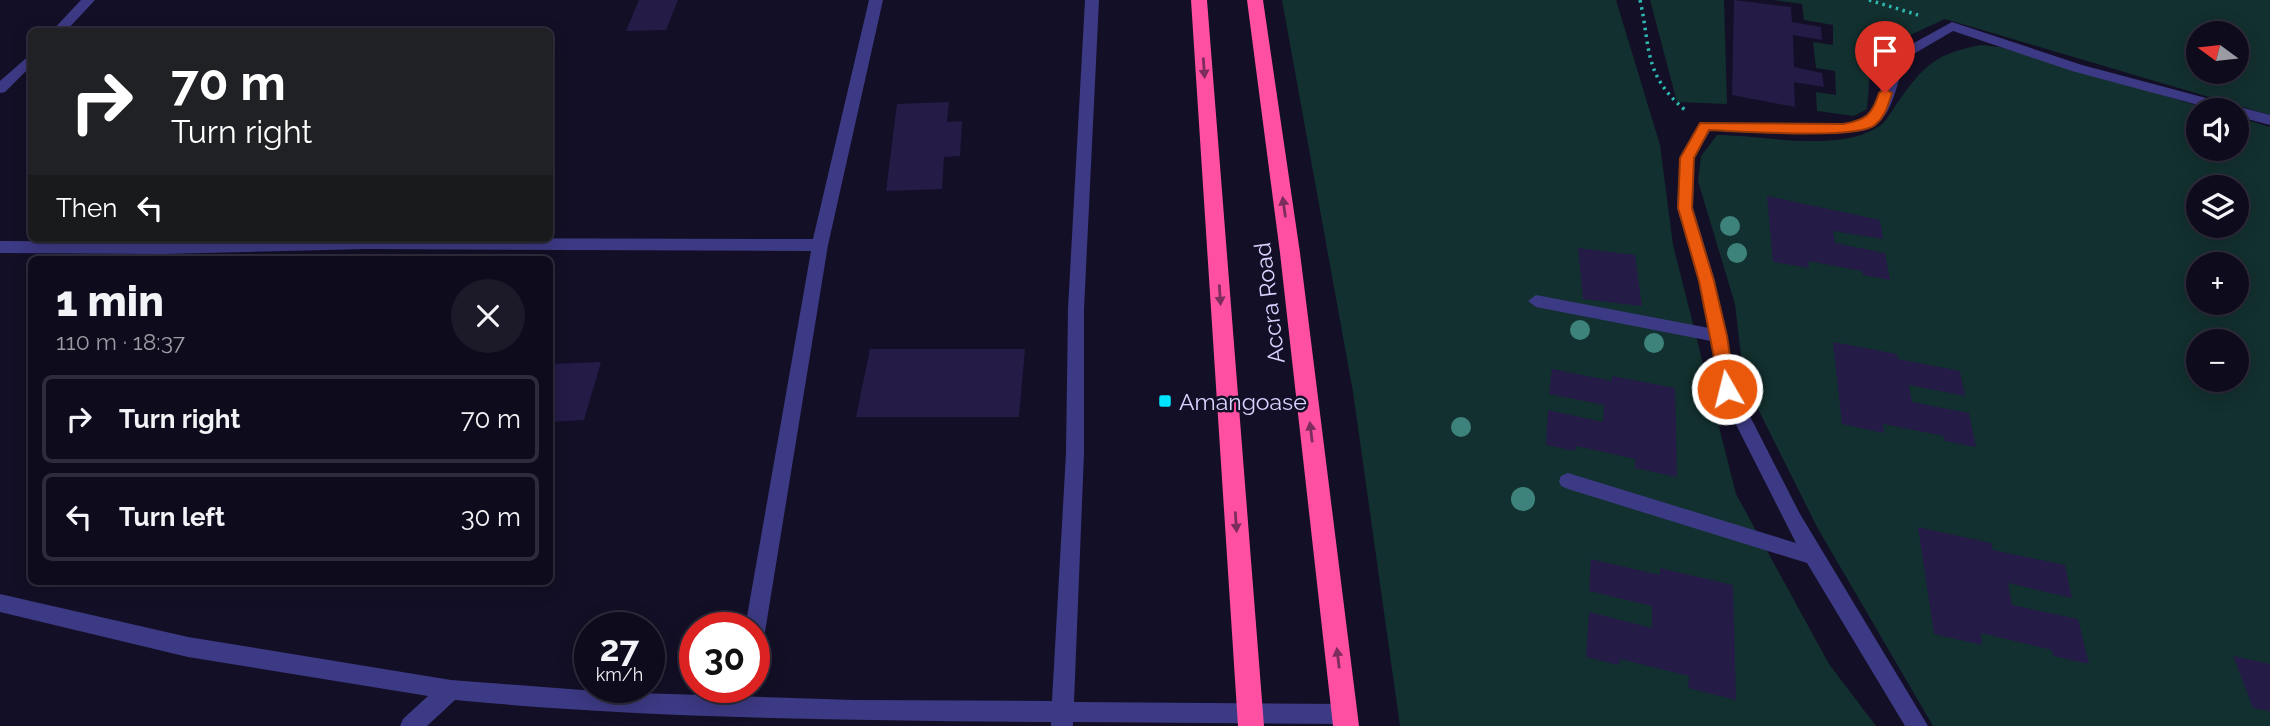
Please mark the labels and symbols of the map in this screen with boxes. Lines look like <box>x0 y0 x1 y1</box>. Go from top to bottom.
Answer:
pin <box>1855 21 1915 93</box>
north arrow <box>2186 21 2249 84</box>
one-way arrow <box>1199 57 1210 79</box>
one-way arrow <box>1278 195 1289 217</box>
street label: Accra Road <box>1248 241 1290 365</box>
one-way arrow <box>1215 284 1226 306</box>
position arrow <box>1690 352 1764 426</box>
place label: Amangoase <box>1179 388 1307 415</box>
marker: Amangoase <box>1157 393 1173 409</box>
one-way arrow <box>1306 421 1317 443</box>
one-way arrow <box>1231 511 1242 533</box>
speed limit sign: 30 <box>679 612 770 703</box>
one-way arrow <box>1332 647 1343 669</box>

